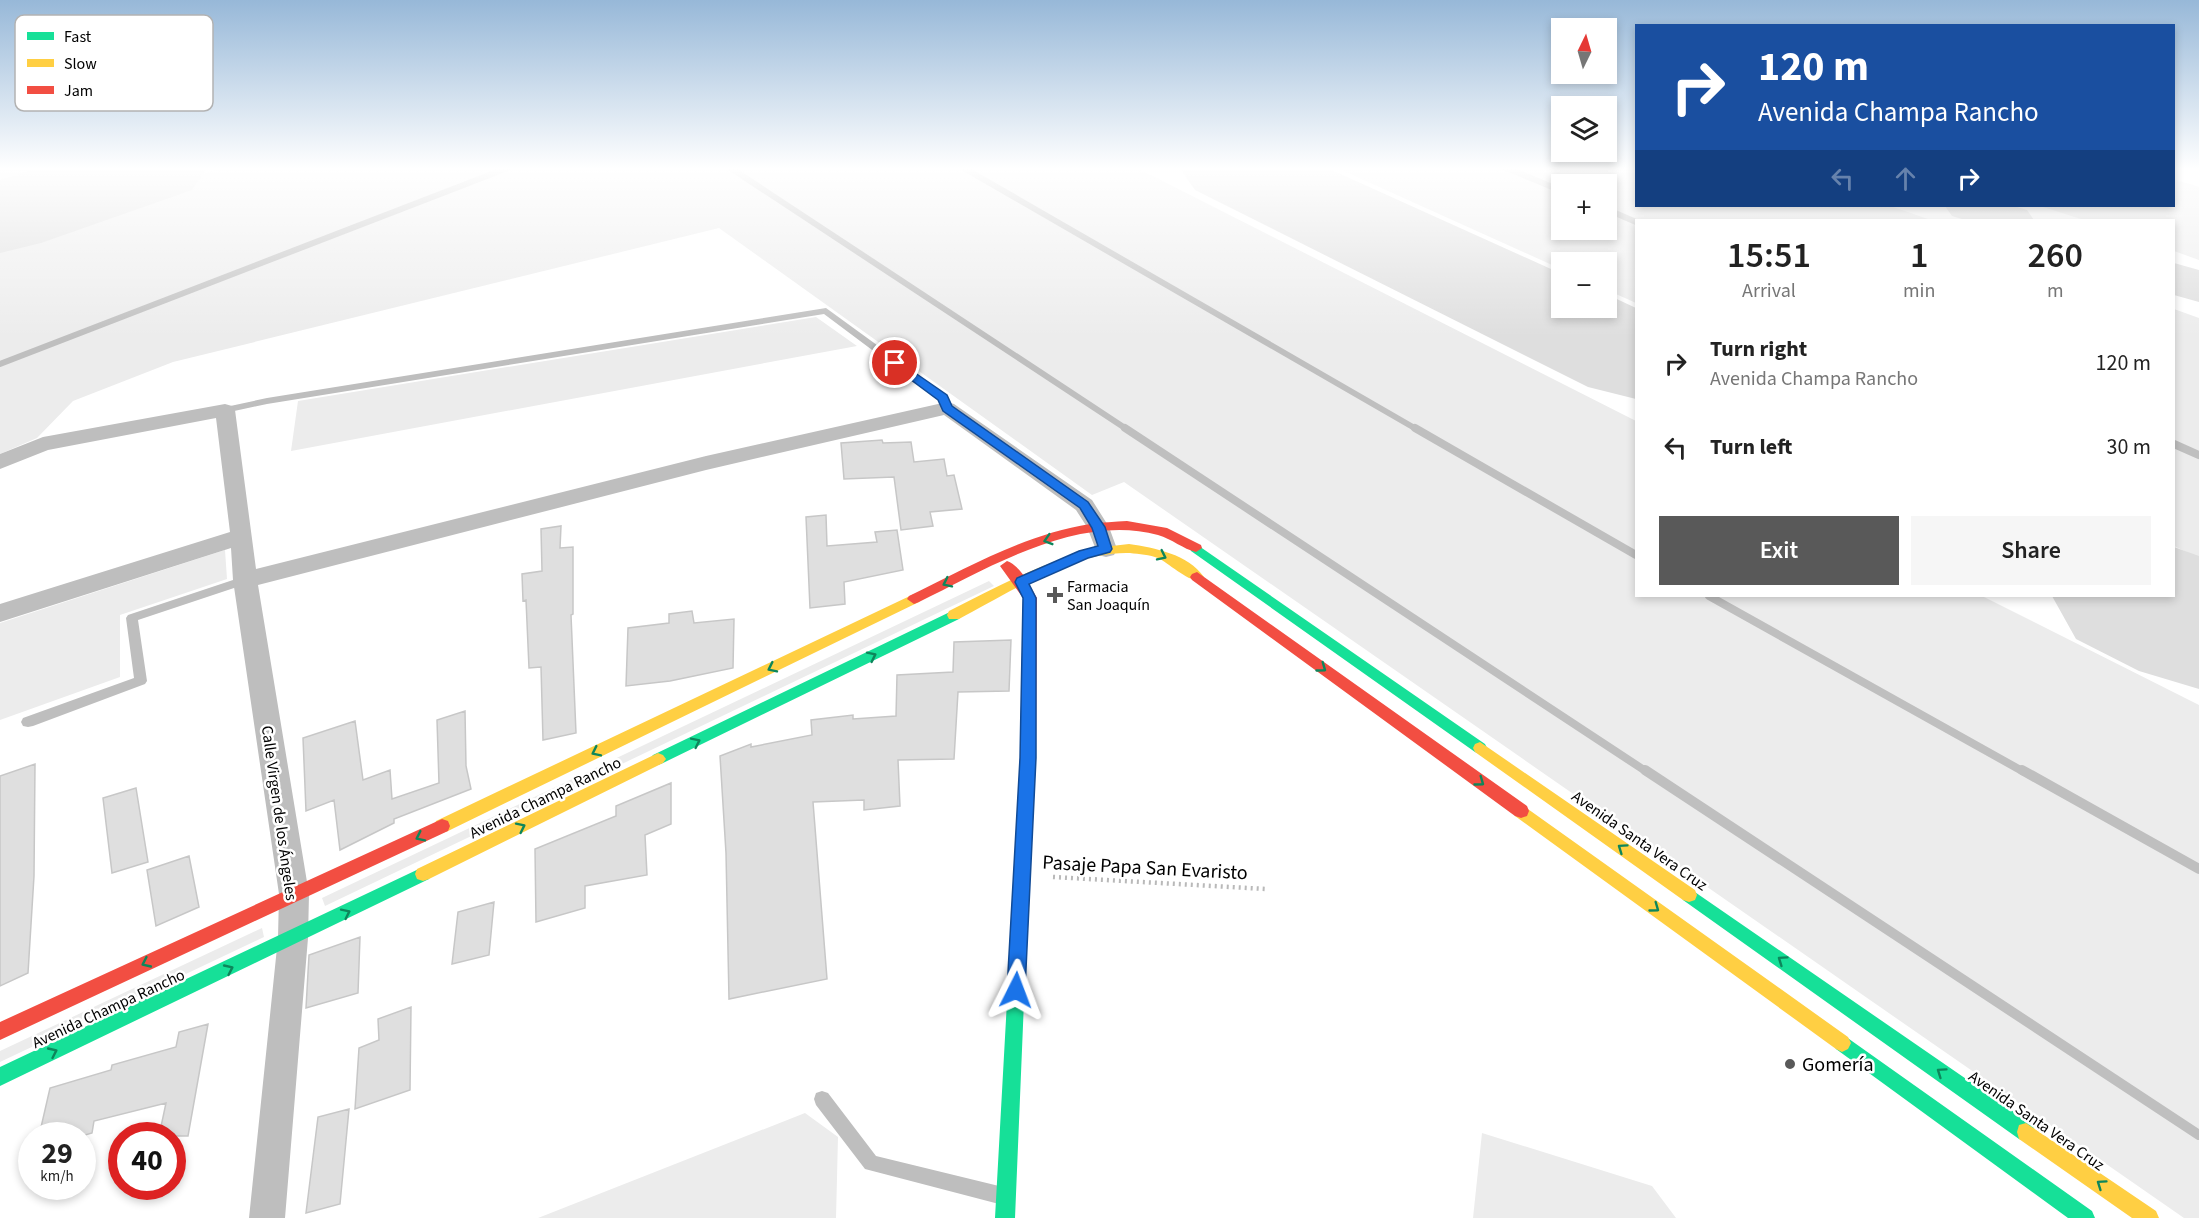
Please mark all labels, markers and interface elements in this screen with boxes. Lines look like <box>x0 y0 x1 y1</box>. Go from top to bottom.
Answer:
legend <box>15 15 213 111</box>
north arrow <box>1551 18 1617 84</box>
map controls <box>1551 18 1617 318</box>
text: Fast <box>64 26 92 48</box>
text: 120 m <box>1758 37 1869 97</box>
icon: right <box>1659 48 1737 126</box>
text: Slow <box>64 53 97 75</box>
text: Jam <box>64 80 93 102</box>
text: Avenida Champa Rancho <box>1758 93 2039 132</box>
button: layers <box>1551 96 1617 162</box>
icon: left <box>1826 162 1859 195</box>
icon: ahead <box>1889 162 1922 195</box>
icon: right <box>1952 162 1985 195</box>
button: + <box>1551 174 1617 240</box>
text: 15:51 <box>1727 230 1811 281</box>
text: 1 <box>1910 230 1928 281</box>
text: 260 <box>2027 230 2083 281</box>
button: − <box>1551 252 1617 318</box>
text: Arrival <box>1742 277 1796 305</box>
text: min <box>1903 277 1935 305</box>
text: m <box>2047 277 2063 305</box>
text: Turn right <box>1710 333 1807 365</box>
pin <box>869 337 920 388</box>
icon: arrive <box>878 346 911 379</box>
icon: right <box>1659 347 1692 380</box>
text: 120 m <box>2096 347 2151 379</box>
text: Avenida Champa Rancho <box>1710 365 1918 393</box>
icon: left <box>1659 431 1692 464</box>
text: Turn left <box>1710 431 1792 463</box>
text: 30 m <box>2106 431 2151 463</box>
button: Exit <box>1659 516 1899 585</box>
button: Share <box>1911 516 2151 585</box>
one-way arrow <box>1043 533 1054 545</box>
one-way arrow <box>1156 549 1167 561</box>
one-way arrow <box>943 576 954 588</box>
place label: Farmacia San Joaquín <box>1067 576 1150 616</box>
marker: Farmacia San Joaquín <box>1048 588 1062 602</box>
one-way arrow <box>865 652 876 663</box>
one-way arrow <box>767 660 778 672</box>
one-way arrow <box>1315 661 1326 672</box>
street label: Calle Virgen de los Ángeles <box>256 724 302 902</box>
one-way arrow <box>690 737 701 749</box>
one-way arrow <box>591 745 602 757</box>
street label: Avenida Champa Rancho <box>466 752 625 844</box>
one-way arrow <box>1474 775 1485 786</box>
street label: Avenida Santa Vera Cruz <box>1567 786 1712 896</box>
one-way arrow <box>515 823 526 835</box>
one-way arrow <box>416 830 427 841</box>
one-way arrow <box>1618 844 1629 855</box>
street label: Pasaje Papa San Evaristo <box>1042 849 1248 887</box>
one-way arrow <box>1649 901 1660 912</box>
one-way arrow <box>339 908 350 920</box>
one-way arrow <box>141 956 152 968</box>
one-way arrow <box>1777 956 1788 967</box>
position arrow <box>984 958 1048 1022</box>
street label: Avenida Champa Rancho <box>28 964 188 1054</box>
one-way arrow <box>223 964 234 976</box>
one-way arrow <box>46 1048 57 1060</box>
place label: Gomería <box>1802 1051 1874 1079</box>
marker: Gomería <box>1783 1057 1797 1071</box>
street label: Avenida Santa Vera Cruz <box>1964 1066 2109 1176</box>
one-way arrow <box>1937 1068 1948 1079</box>
speed limit sign: 40 <box>108 1122 186 1200</box>
text: 29 <box>41 1132 73 1175</box>
text: km/h <box>40 1166 74 1187</box>
one-way arrow <box>2096 1180 2107 1191</box>

